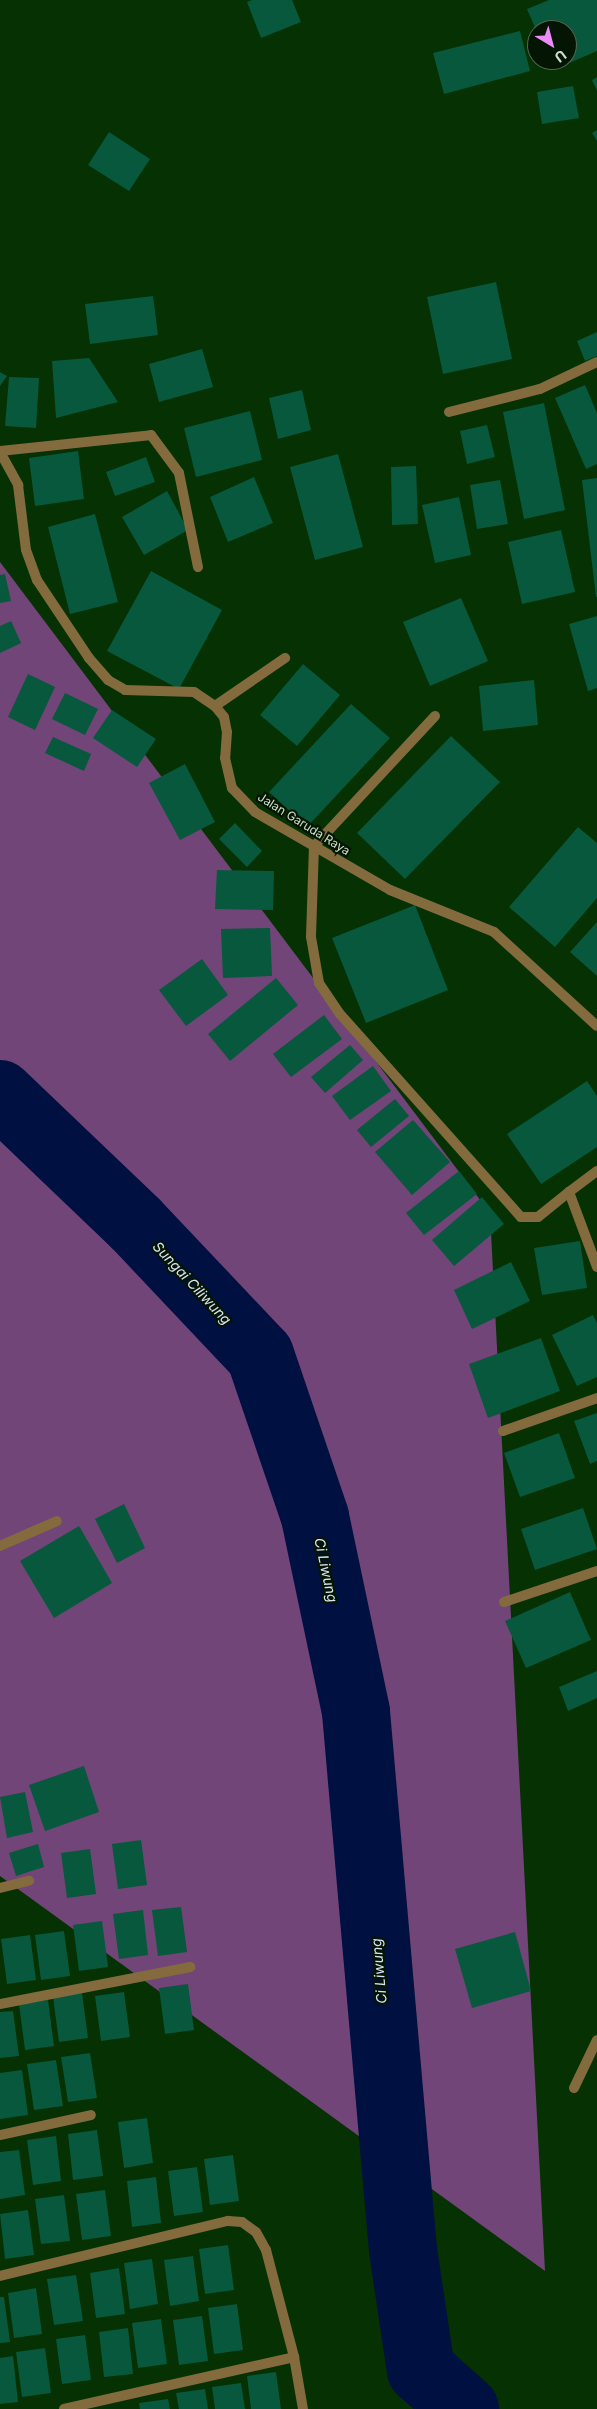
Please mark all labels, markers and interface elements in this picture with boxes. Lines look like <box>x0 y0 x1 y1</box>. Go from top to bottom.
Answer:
north arrow <box>527 20 577 70</box>
text: U <box>552 47 570 66</box>
street label: Jalan Garuda Raya <box>255 790 353 858</box>
water label: Sungai Ciliwung <box>149 1238 235 1328</box>
water label: Ci Liwung <box>311 1536 341 1604</box>
water label: Ci Liwung <box>368 1938 390 2004</box>

